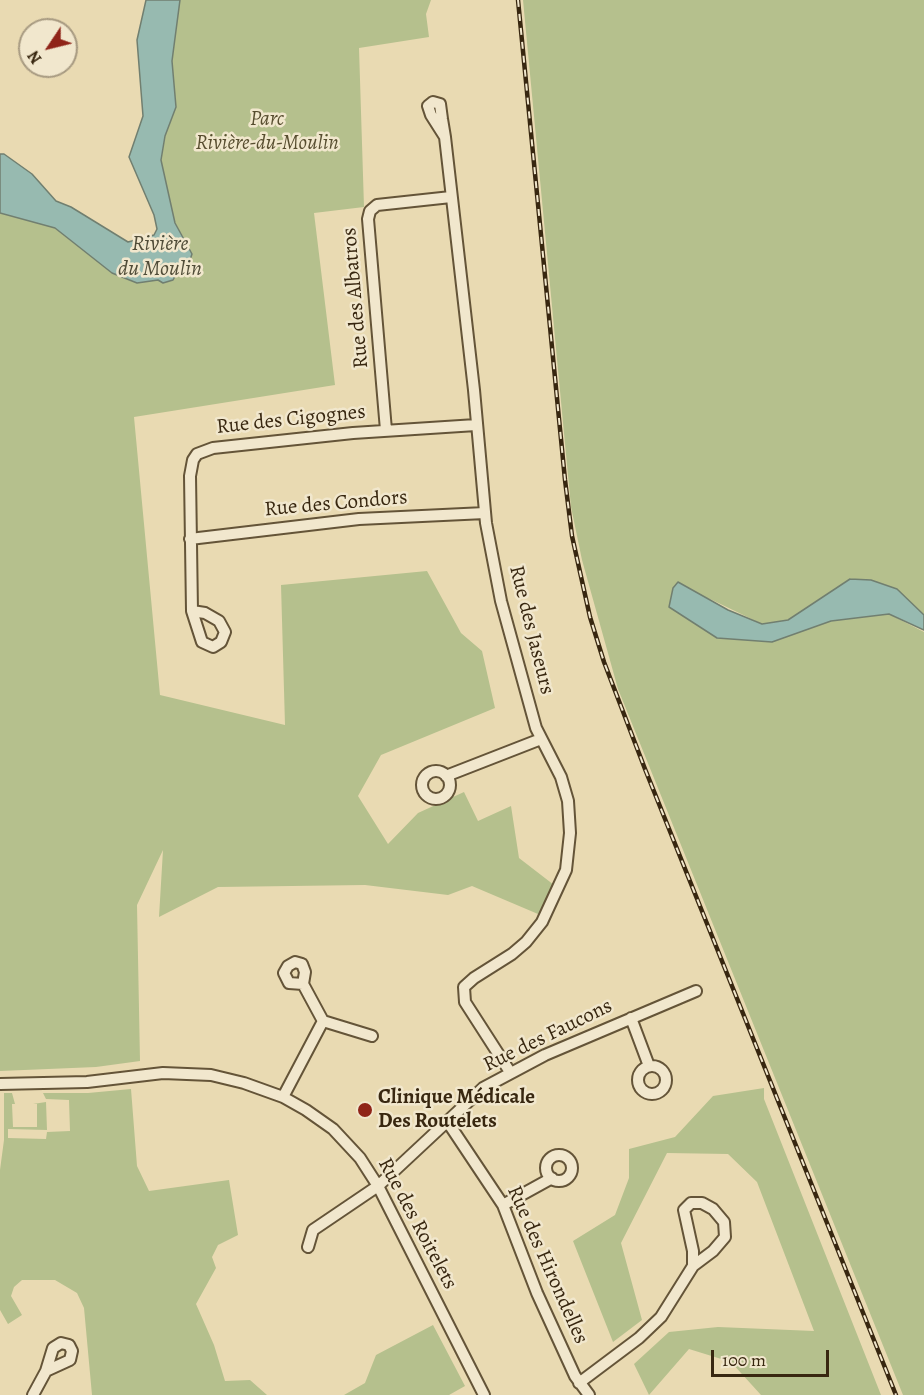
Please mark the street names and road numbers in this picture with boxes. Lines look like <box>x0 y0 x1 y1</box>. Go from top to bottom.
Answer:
street label: Rue des Albatros <box>337 226 375 370</box>
street label: Rue des Cigognes <box>215 400 367 440</box>
street label: Rue des Condors <box>264 485 408 523</box>
street label: Rue des Jaseurs <box>503 563 559 697</box>
street label: Rue des Faucons <box>479 994 617 1078</box>
street label: Rue des Roitelets <box>372 1154 462 1294</box>
street label: Rue des Hirondelles <box>501 1182 593 1348</box>

